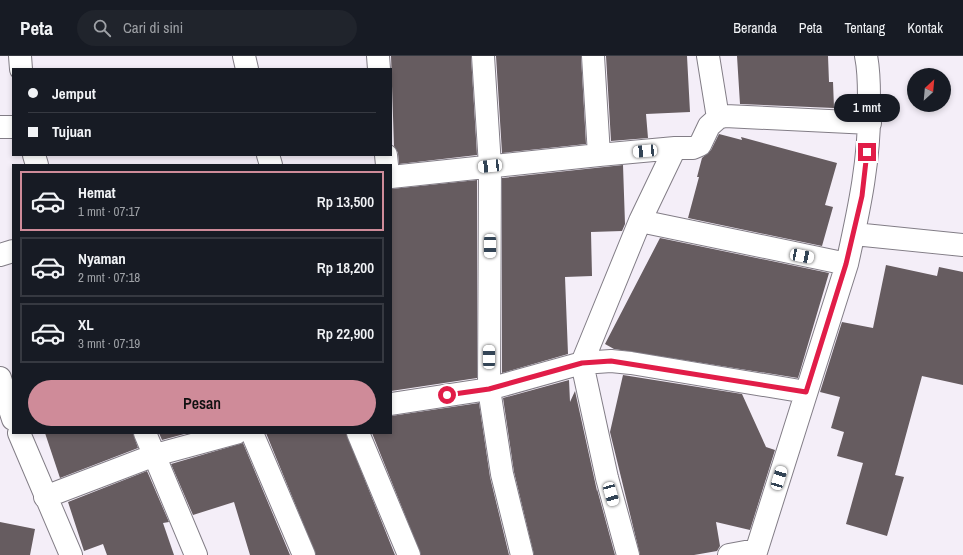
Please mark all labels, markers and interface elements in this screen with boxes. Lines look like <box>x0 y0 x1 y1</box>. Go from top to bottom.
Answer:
search box <box>77 10 357 46</box>
text: Peta <box>20 15 53 41</box>
icon: search <box>91 17 113 39</box>
text: Cari di sini <box>123 17 183 38</box>
text: Beranda <box>733 19 777 37</box>
text: Peta <box>799 19 822 37</box>
text: Tentang <box>844 19 885 37</box>
text: Kontak <box>907 19 943 37</box>
north arrow <box>907 68 951 112</box>
map controls <box>907 68 951 112</box>
text: Jemput <box>52 83 96 104</box>
callout: 1 mnt <box>834 94 900 122</box>
text: 1 mnt <box>853 99 881 116</box>
text: Tujuan <box>52 121 91 142</box>
route end <box>858 143 876 161</box>
car <box>633 144 657 158</box>
car <box>477 159 503 173</box>
text: Hemat <box>78 182 116 203</box>
icon: car <box>30 183 66 219</box>
text: Rp 13,500 <box>317 191 374 212</box>
text: 1 mnt · 07:17 <box>78 203 140 220</box>
car <box>484 234 496 258</box>
text: Nyaman <box>78 248 126 269</box>
car <box>789 248 815 264</box>
icon: car <box>30 249 66 285</box>
text: Rp 18,200 <box>317 257 374 278</box>
text: 2 mnt · 07:18 <box>78 269 140 286</box>
text: XL <box>78 314 94 335</box>
icon: car <box>30 315 66 351</box>
text: Rp 22,900 <box>317 323 374 344</box>
text: 3 mnt · 07:19 <box>78 335 140 352</box>
car <box>483 345 495 369</box>
button: Pesan <box>28 380 376 426</box>
route start <box>438 386 456 404</box>
car <box>770 465 788 491</box>
car <box>602 481 620 507</box>

